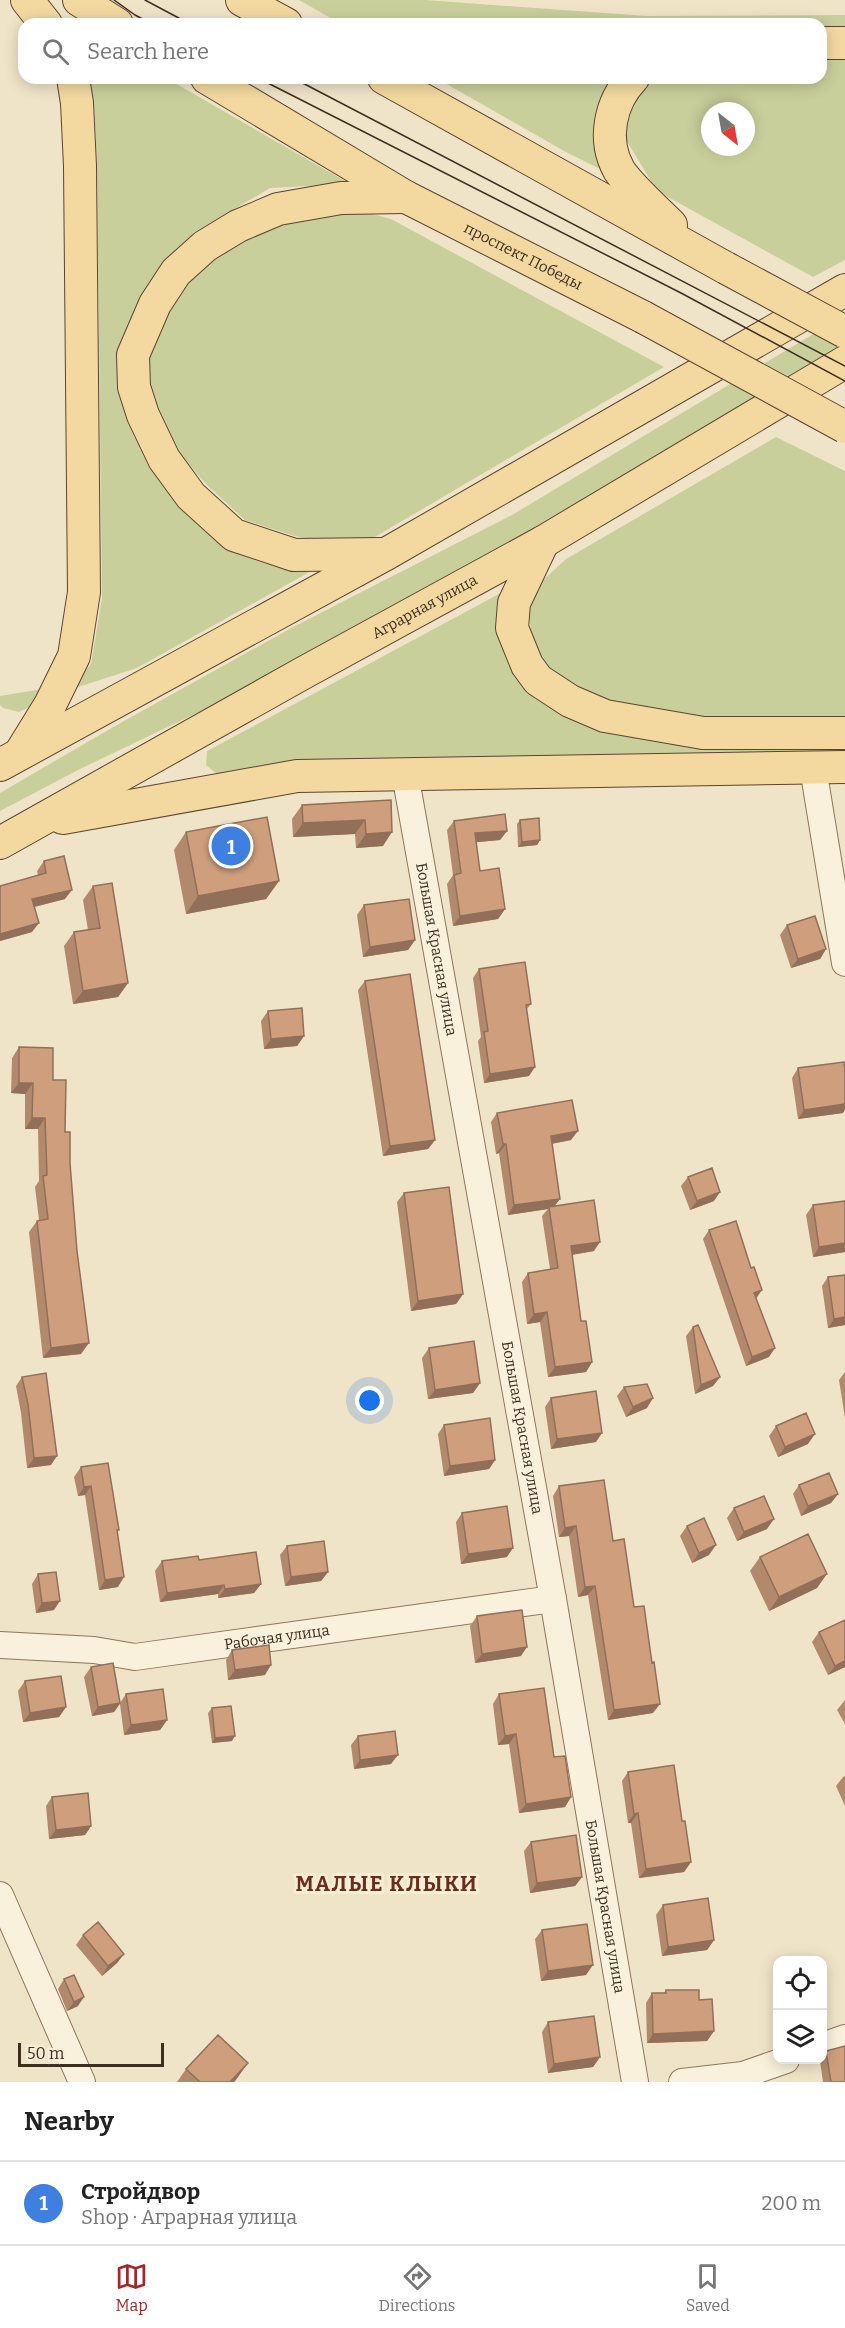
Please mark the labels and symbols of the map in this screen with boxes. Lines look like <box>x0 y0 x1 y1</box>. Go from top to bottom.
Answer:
north arrow <box>701 102 755 156</box>
street label: проспект Победы <box>461 219 585 294</box>
street label: Аграрная улица <box>369 571 480 643</box>
pin: 1 <box>212 824 250 868</box>
street label: Большая Красная улица <box>412 861 461 1037</box>
street label: Большая Красная улица <box>498 1340 547 1516</box>
your location <box>355 1386 384 1415</box>
street label: Рабочая улица <box>223 1621 331 1654</box>
street label: Большая Красная улица <box>582 1818 629 1994</box>
district label: МАЛЫЕ КЛЫКИ <box>296 1871 478 1897</box>
scale bar <box>18 2040 164 2068</box>

